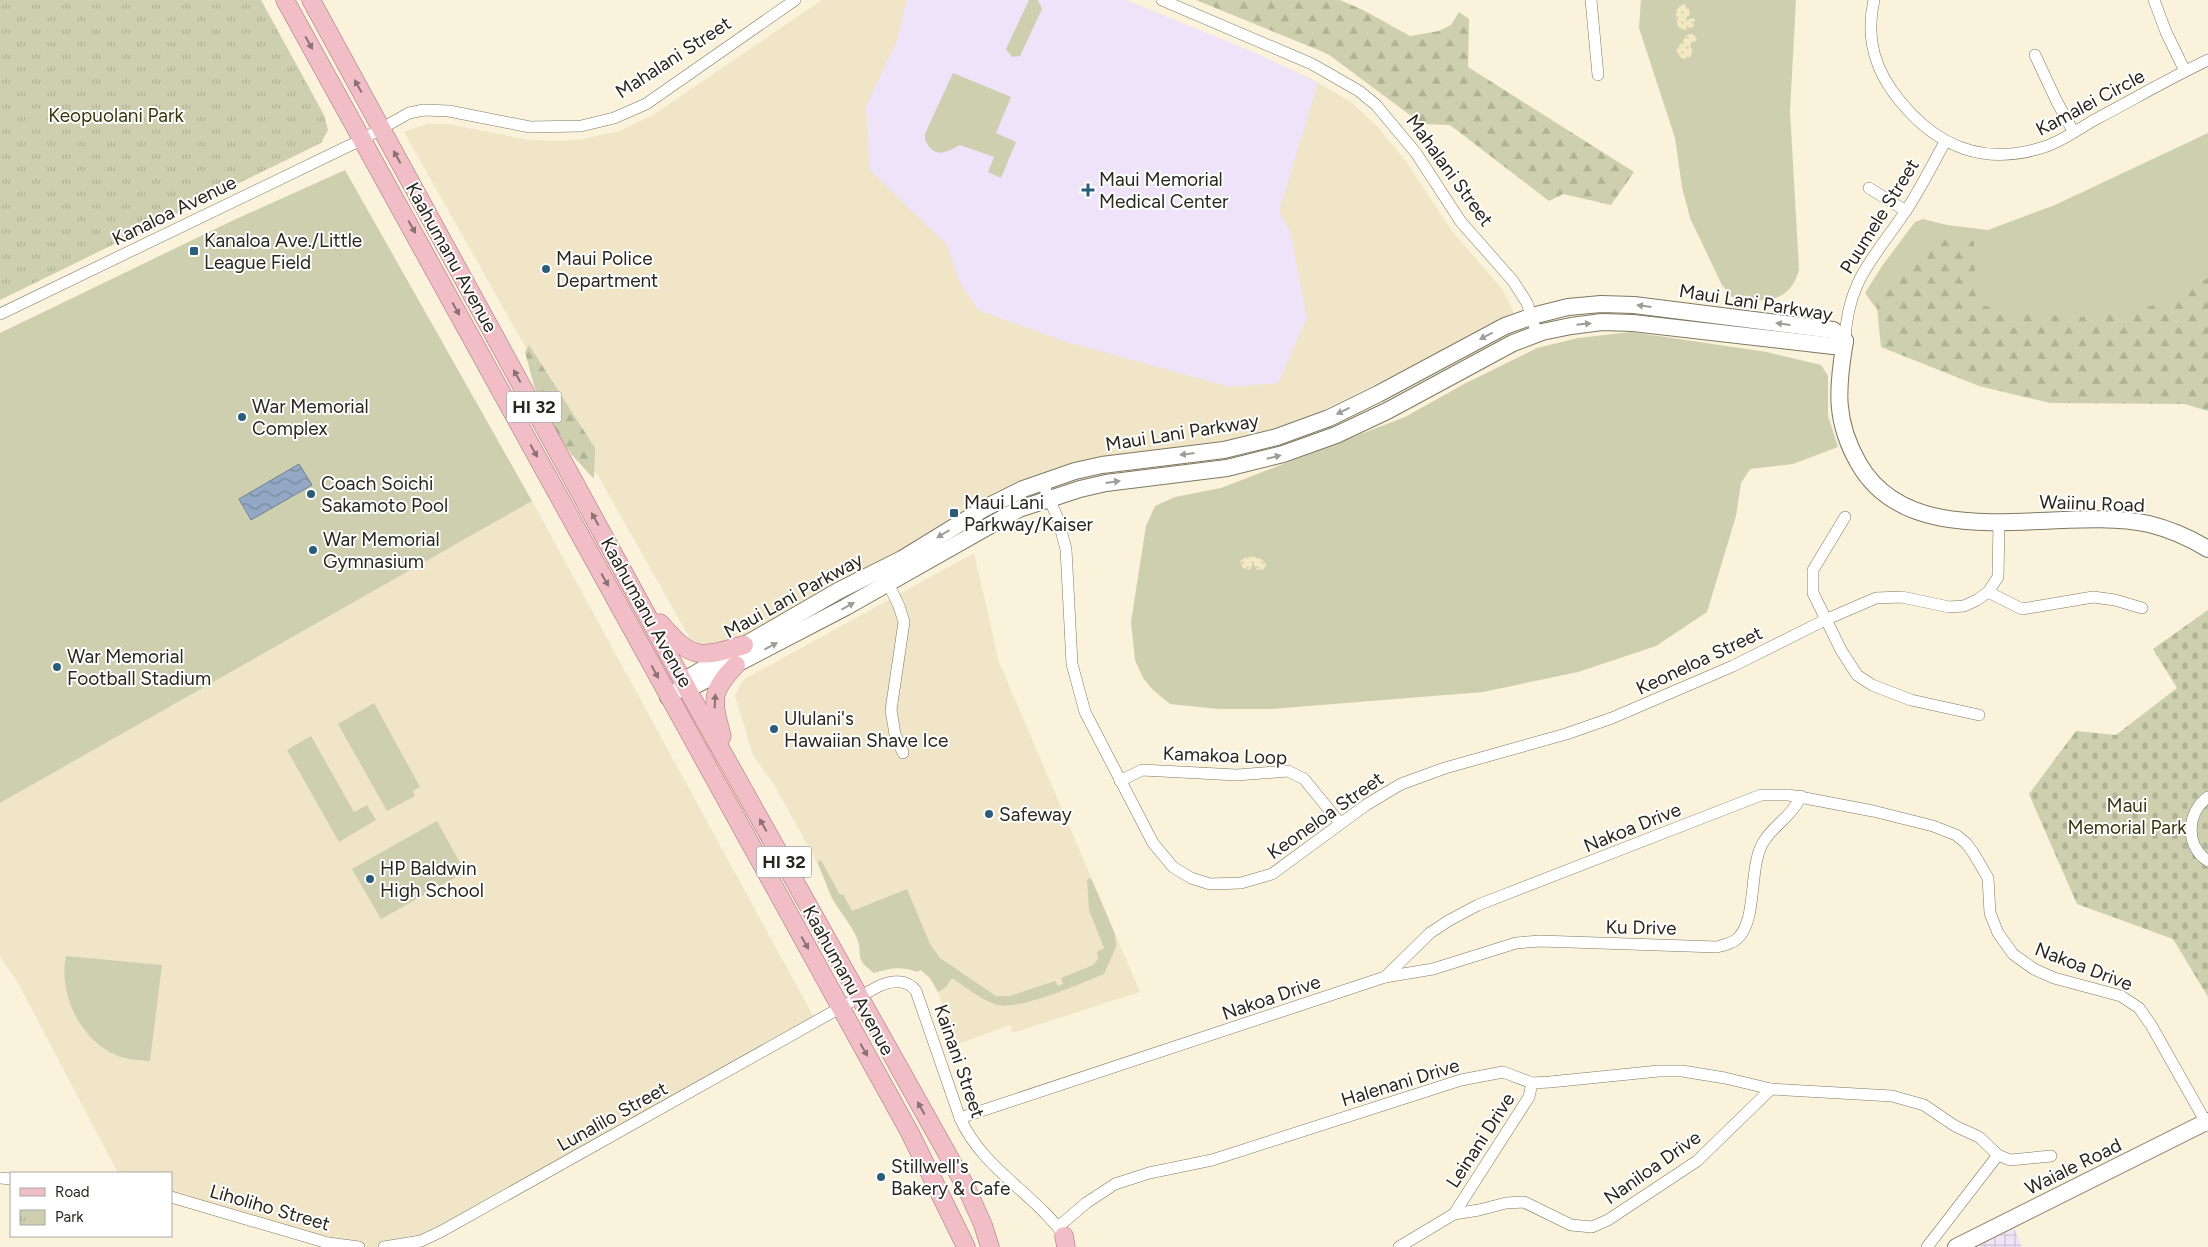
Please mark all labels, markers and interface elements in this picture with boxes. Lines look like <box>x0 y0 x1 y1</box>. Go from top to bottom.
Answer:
street label: Mahalani Street <box>611 12 735 103</box>
one-way arrow <box>305 35 313 50</box>
street label: Kamalei Circle <box>2032 64 2149 141</box>
one-way arrow <box>354 79 362 93</box>
park label: Keopuolani Park <box>48 104 184 127</box>
street label: Mahalani Street <box>1401 110 1498 231</box>
one-way arrow <box>393 150 401 164</box>
street label: Puumele Street <box>1835 155 1924 278</box>
place label: Maui Memorial Medical Center <box>1099 168 1229 213</box>
street label: Kanaloa Avenue <box>108 170 240 250</box>
street label: Kaahumanu Avenue <box>401 178 502 336</box>
marker: Maui Memorial Medical Center <box>1081 183 1095 197</box>
one-way arrow <box>407 221 416 234</box>
place label: Kanaloa Ave./Little League Field <box>204 229 362 274</box>
marker: Kanaloa Ave./Little League Field <box>188 245 200 257</box>
place label: Maui Police Department <box>556 247 658 292</box>
marker: Maui Police Department <box>540 263 552 275</box>
street label: Maui Lani Parkway <box>1678 279 1834 326</box>
one-way arrow <box>452 301 460 316</box>
one-way arrow <box>1635 302 1651 310</box>
one-way arrow <box>1577 320 1593 328</box>
one-way arrow <box>1775 320 1791 328</box>
one-way arrow <box>1479 331 1494 340</box>
one-way arrow <box>513 369 521 384</box>
road number: HI 32 <box>506 392 562 422</box>
place label: War Memorial Complex <box>252 395 369 440</box>
one-way arrow <box>1336 408 1350 416</box>
street label: Maui Lani Parkway <box>1104 409 1260 456</box>
marker: War Memorial Complex <box>236 411 248 423</box>
one-way arrow <box>530 445 539 458</box>
one-way arrow <box>1179 450 1195 458</box>
one-way arrow <box>1266 453 1281 461</box>
place label: Coach Soichi Sakamoto Pool <box>321 472 448 517</box>
one-way arrow <box>1106 478 1122 486</box>
marker: Coach Soichi Sakamoto Pool <box>305 488 317 500</box>
street label: Waiinu Road <box>2039 490 2145 517</box>
place label: Maui Lani Parkway/Kaiser <box>964 491 1094 536</box>
marker: Maui Lani Parkway/Kaiser <box>948 507 960 519</box>
one-way arrow <box>591 512 599 526</box>
place label: War Memorial Gymnasium <box>323 528 440 573</box>
one-way arrow <box>937 529 950 538</box>
street label: Kaahumanu Avenue <box>596 533 697 691</box>
marker: War Memorial Gymnasium <box>307 544 319 556</box>
street label: Maui Lani Parkway <box>720 548 867 643</box>
one-way arrow <box>601 572 609 587</box>
one-way arrow <box>840 602 855 610</box>
street label: Keoneloa Street <box>1632 621 1766 700</box>
one-way arrow <box>764 642 778 650</box>
place label: War Memorial Football Stadium <box>67 645 211 690</box>
marker: War Memorial Football Stadium <box>51 661 63 673</box>
one-way arrow <box>651 665 659 679</box>
one-way arrow <box>712 692 720 708</box>
place label: Ululani's Hawaiian Shave Ice <box>784 707 948 752</box>
marker: Ululani's Hawaiian Shave Ice <box>768 723 780 735</box>
street label: Kamakoa Loop <box>1162 742 1288 769</box>
street label: Keoneloa Street <box>1263 767 1388 864</box>
park label: Maui Memorial Park <box>2067 794 2187 839</box>
street label: Nakoa Drive <box>1580 798 1684 857</box>
place label: Safeway <box>999 803 1072 826</box>
marker: Safeway <box>983 808 995 820</box>
one-way arrow <box>759 818 768 831</box>
road number: HI 32 <box>756 846 812 878</box>
place label: HP Baldwin High School <box>380 857 484 902</box>
marker: HP Baldwin High School <box>364 873 376 885</box>
street label: Kaahumanu Avenue <box>798 901 899 1059</box>
street label: Ku Drive <box>1605 915 1677 940</box>
one-way arrow <box>801 936 809 951</box>
street label: Nakoa Drive <box>2032 937 2136 996</box>
street label: Nakoa Drive <box>1219 970 1323 1025</box>
street label: Kainani Street <box>929 1001 990 1121</box>
one-way arrow <box>860 1043 868 1058</box>
street label: Halenani Drive <box>1338 1054 1462 1111</box>
street label: Lunalilo Street <box>553 1077 671 1156</box>
street label: Leinani Drive <box>1441 1088 1520 1192</box>
one-way arrow <box>917 1100 925 1115</box>
street label: Naniloa Drive <box>1599 1126 1705 1209</box>
street label: Waiale Road <box>2021 1133 2125 1200</box>
place label: Stillwell's Bakery & Cafe <box>891 1155 1010 1200</box>
marker: Stillwell's Bakery & Cafe <box>875 1171 887 1183</box>
legend <box>10 1172 172 1237</box>
street label: Liholiho Street <box>207 1179 333 1236</box>
text: Road <box>55 1183 90 1201</box>
text: Park <box>55 1208 84 1226</box>

